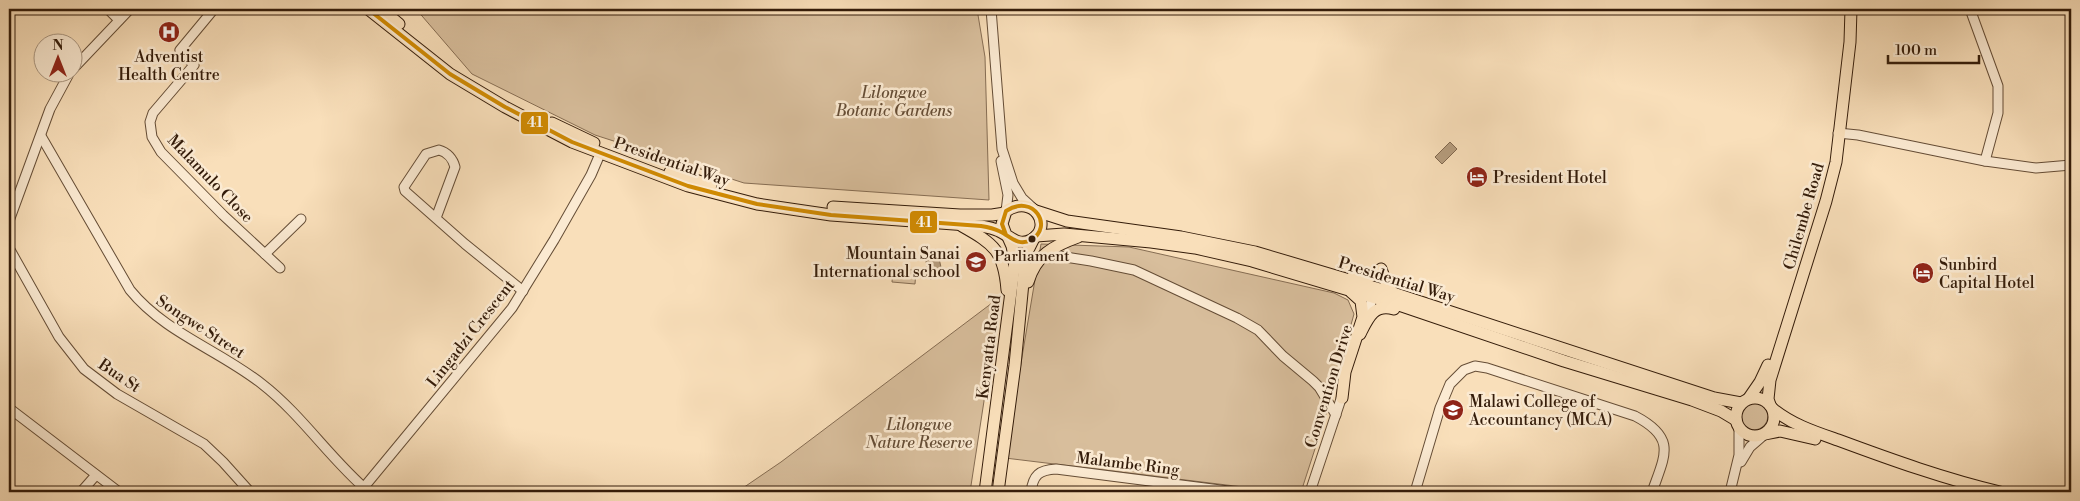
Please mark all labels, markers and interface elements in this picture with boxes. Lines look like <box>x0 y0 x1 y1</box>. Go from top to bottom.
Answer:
hospital icon: Adventist Health Centre <box>157 20 181 44</box>
north arrow <box>32 32 82 82</box>
scale bar <box>1888 32 1979 64</box>
text: N <box>52 37 64 55</box>
text: 100 m <box>1895 41 1937 60</box>
place label: Adventist Health Centre <box>118 47 220 85</box>
park label: Lilongwe Botanic Gardens <box>835 83 952 121</box>
line badge: 41 <box>520 111 549 135</box>
text: 41 <box>527 114 543 132</box>
street label: Malamulo Close <box>163 130 257 227</box>
street label: Presidential Way <box>611 133 732 191</box>
street label: Chilembe Road <box>1779 161 1829 272</box>
hotel icon: President Hotel <box>1465 165 1489 189</box>
place label: President Hotel <box>1493 168 1607 188</box>
line badge: 41 <box>909 210 938 234</box>
text: 41 <box>916 214 932 232</box>
marker: Parliament <box>1027 234 1037 244</box>
place label: Mountain Sanai International school <box>813 244 960 282</box>
place label: Parliament <box>994 247 1070 266</box>
school or university icon: Mountain Sanai International school <box>964 250 988 274</box>
street label: Presidential Way <box>1336 253 1458 307</box>
place label: Sunbird Capital Hotel <box>1939 255 2035 293</box>
hotel icon: Sunbird Capital Hotel <box>1911 261 1935 285</box>
street label: Lingadzi Crescent <box>422 275 519 392</box>
street label: Songwe Street <box>152 291 249 363</box>
street label: Kenyatta Road <box>973 294 1005 400</box>
street label: Convention Drive <box>1301 322 1357 451</box>
street label: Bua St <box>94 354 145 397</box>
place label: Malawi College of Accountancy (MCA) <box>1468 392 1613 430</box>
school or university icon: Malawi College of Accountancy (MCA) <box>1441 398 1465 422</box>
park label: Lilongwe Nature Reserve <box>865 415 973 453</box>
street label: Malambe Ring <box>1075 448 1181 480</box>

